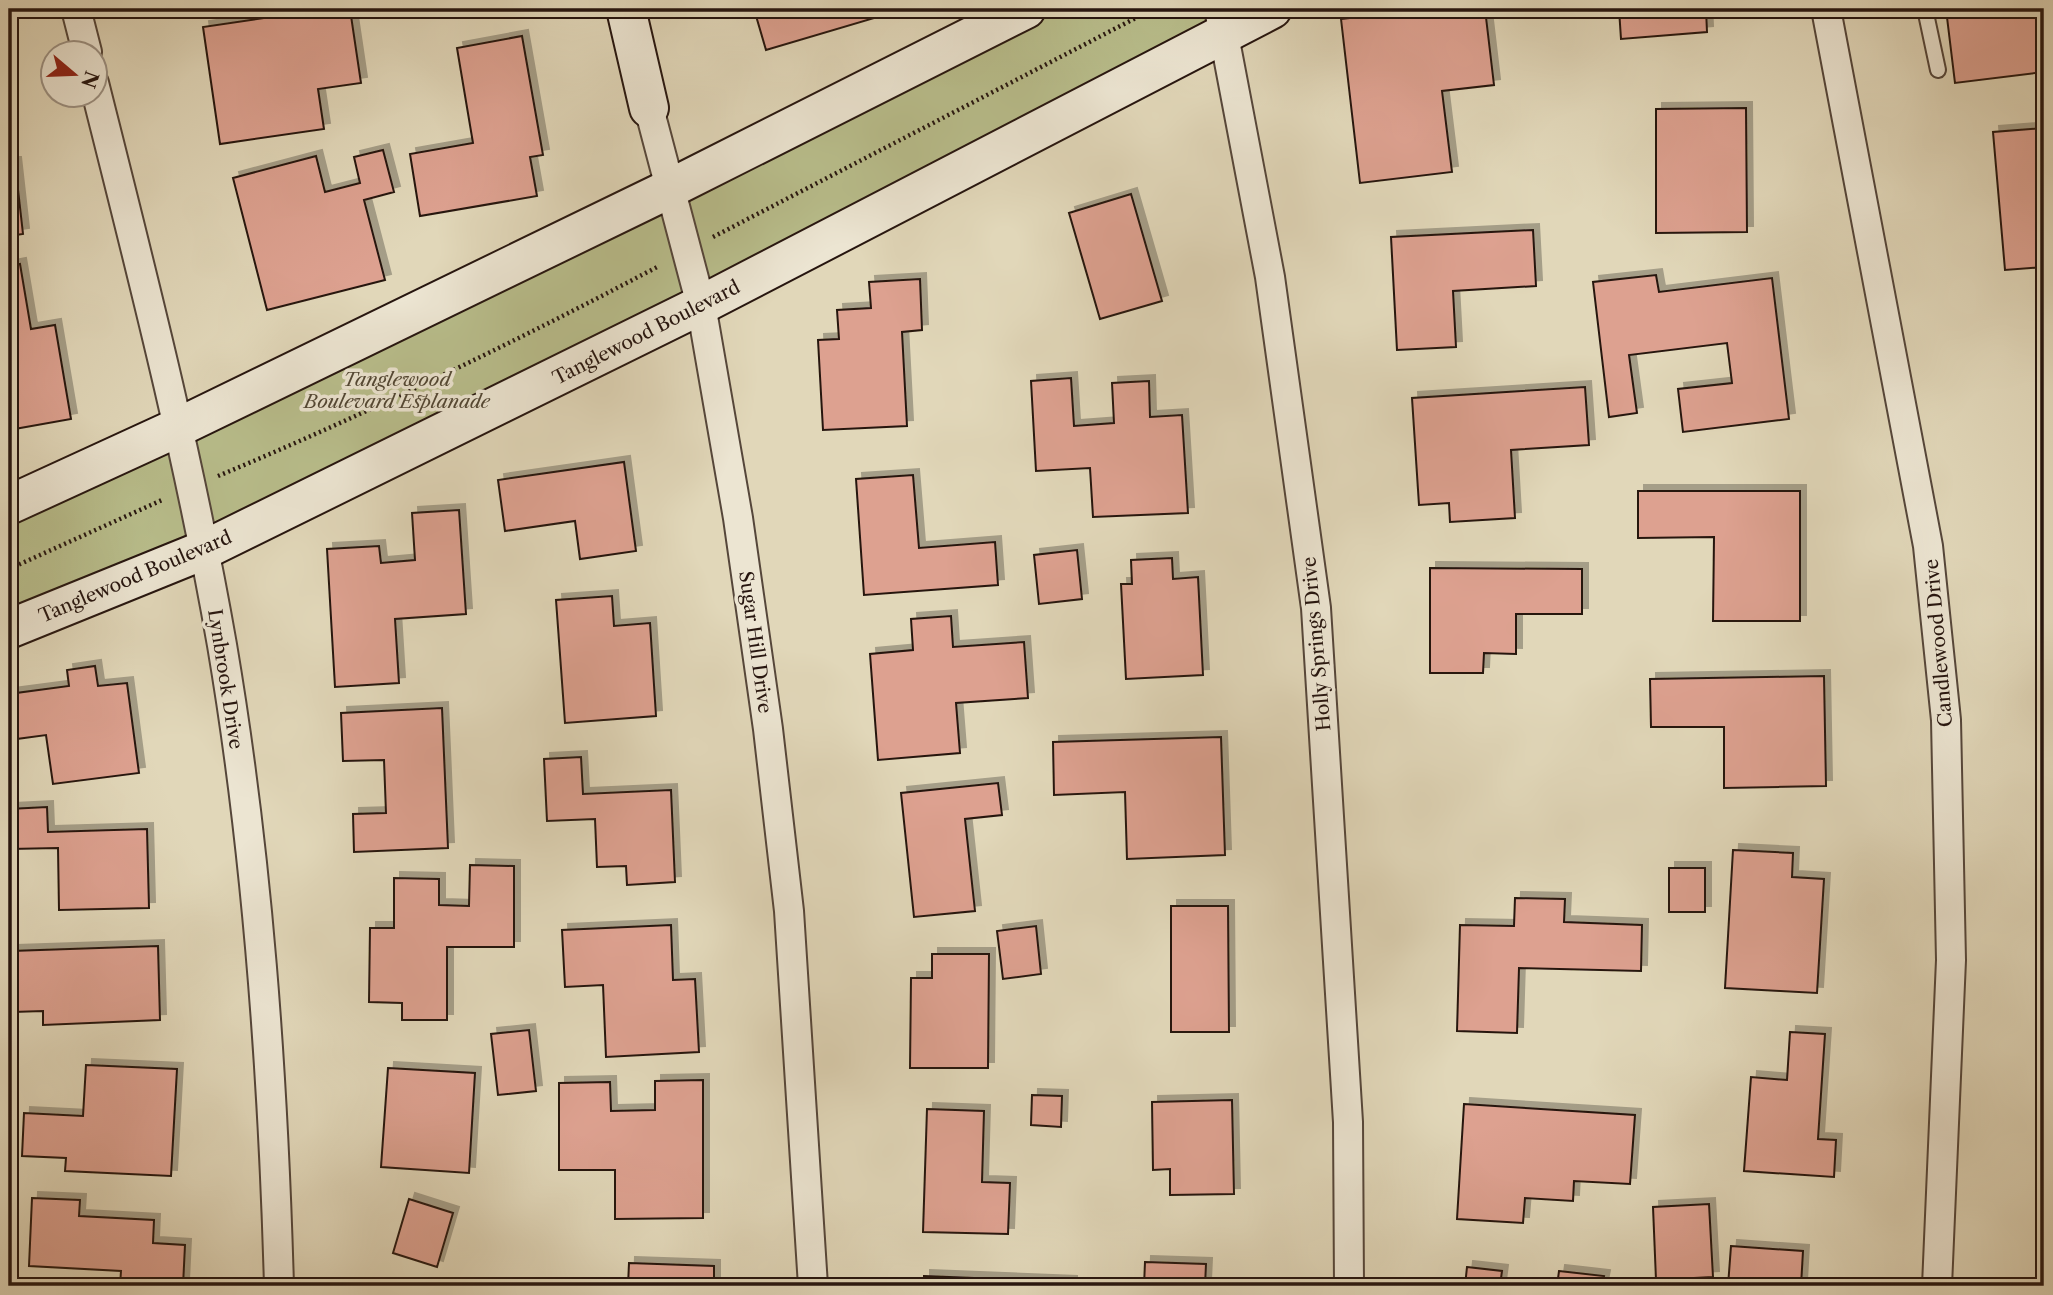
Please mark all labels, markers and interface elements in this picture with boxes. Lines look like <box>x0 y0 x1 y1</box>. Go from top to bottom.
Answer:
north arrow <box>38 38 108 108</box>
text: N <box>76 68 103 91</box>
street label: Tanglewood Boulevard <box>549 275 744 390</box>
park label: Tanglewood Boulevard Esplanade <box>302 368 491 413</box>
street label: Tanglewood Boulevard <box>35 525 235 628</box>
street label: Holly Springs Drive <box>1297 556 1336 732</box>
street label: Candlewood Drive <box>1920 558 1957 728</box>
street label: Sugar Hill Drive <box>734 569 777 715</box>
street label: Lynbrook Drive <box>203 607 248 751</box>

